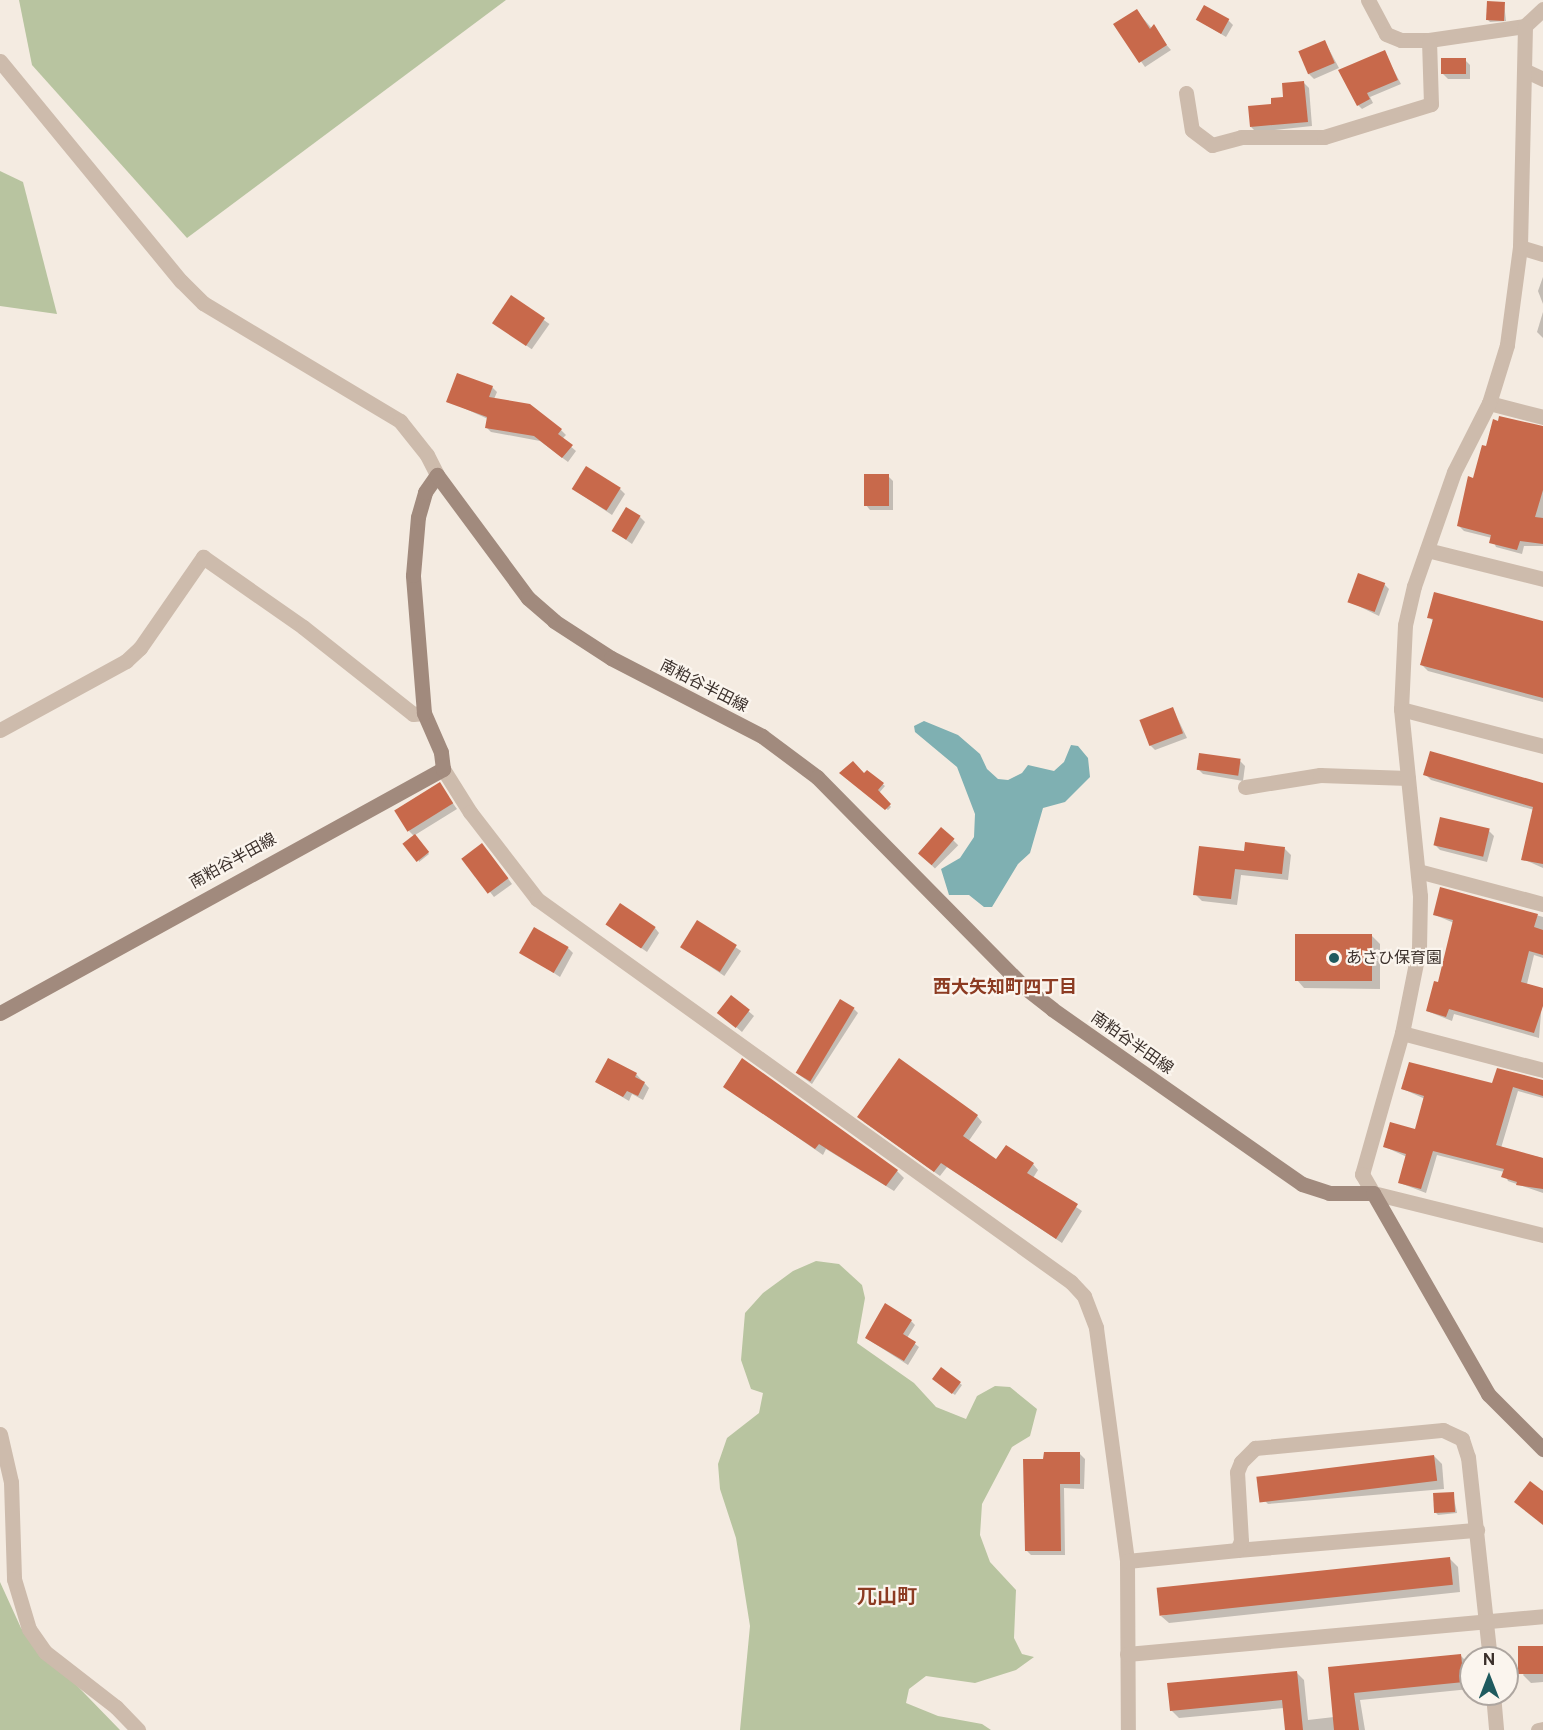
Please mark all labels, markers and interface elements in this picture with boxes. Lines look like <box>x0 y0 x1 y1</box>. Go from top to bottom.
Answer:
street label: 南粕谷半田線 <box>657 656 751 716</box>
street label: 南粕谷半田線 <box>186 829 280 893</box>
place label: あさひ保育園 <box>1346 948 1442 968</box>
marker: あさひ保育園 <box>1327 951 1341 965</box>
district label: 西大矢知町四丁目 <box>933 976 1077 998</box>
street label: 南粕谷半田線 <box>1087 1008 1177 1078</box>
district label: 兀山町 <box>857 1584 917 1608</box>
north arrow <box>1459 1646 1519 1706</box>
text: N <box>1483 1650 1495 1669</box>

